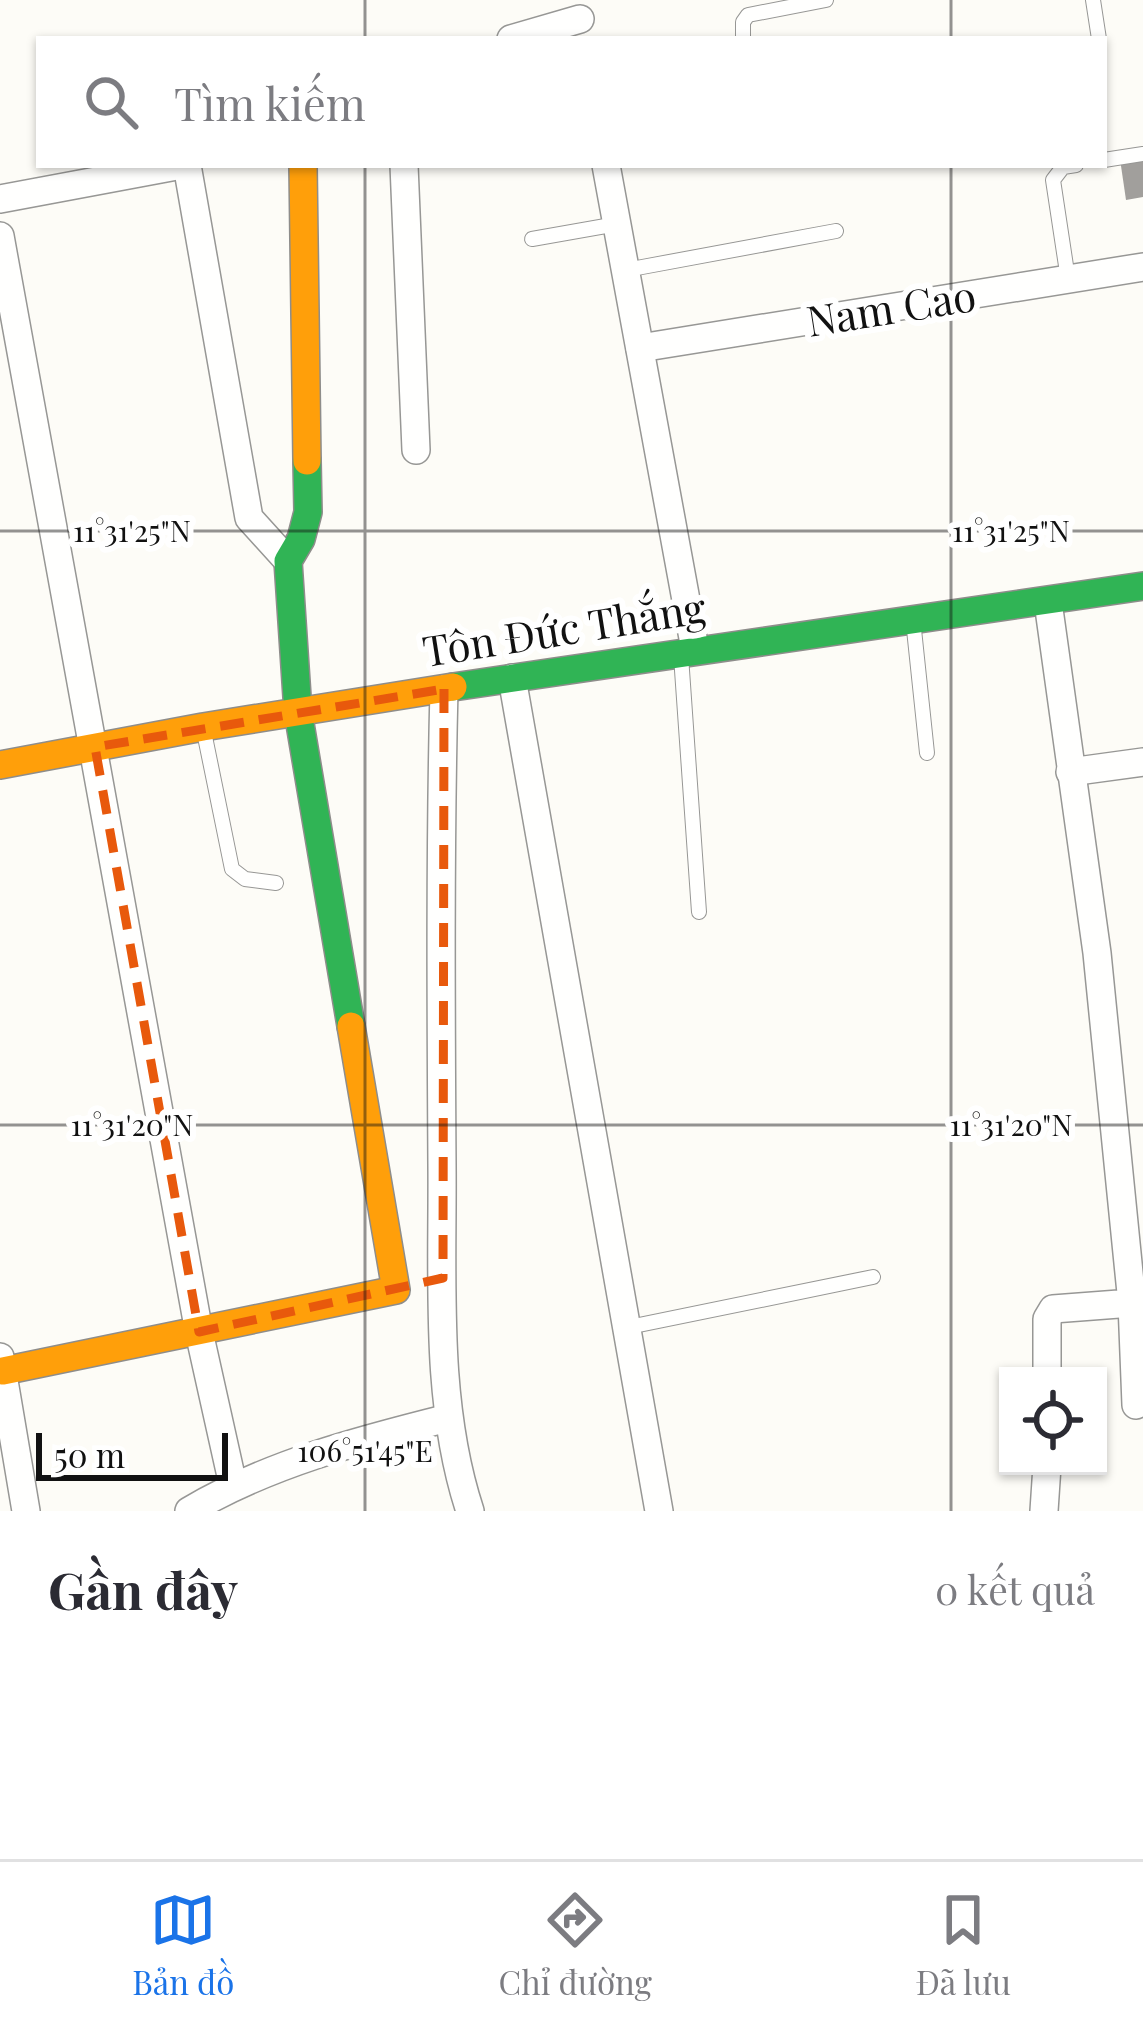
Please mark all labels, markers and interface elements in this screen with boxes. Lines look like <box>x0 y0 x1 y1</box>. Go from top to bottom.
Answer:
search box <box>36 36 1107 168</box>
icon: search <box>78 69 144 135</box>
text: Tìm kiếm <box>174 72 366 132</box>
street label: Nam Cao <box>803 266 979 348</box>
text: 11°31'25"N <box>73 510 191 550</box>
text: 11°31'25"N <box>952 510 1070 550</box>
street label: Tôn Đức Thắng <box>419 578 709 678</box>
text: 11°31'20"N <box>71 1104 193 1144</box>
text: 11°31'20"N <box>950 1104 1072 1144</box>
map controls <box>999 1367 1107 1475</box>
button: locate <box>999 1367 1107 1475</box>
scale bar <box>36 1427 228 1480</box>
text: 106°51'45"E <box>297 1430 433 1470</box>
text: 50 m <box>54 1432 125 1476</box>
text: Gần đây <box>48 1555 238 1623</box>
text: 0 kết quả <box>935 1563 1095 1615</box>
tab: Bản đồ <box>132 1887 234 2003</box>
tab: Chỉ đường <box>499 1887 652 2003</box>
tab: Đã lưu <box>916 1887 1011 2003</box>

